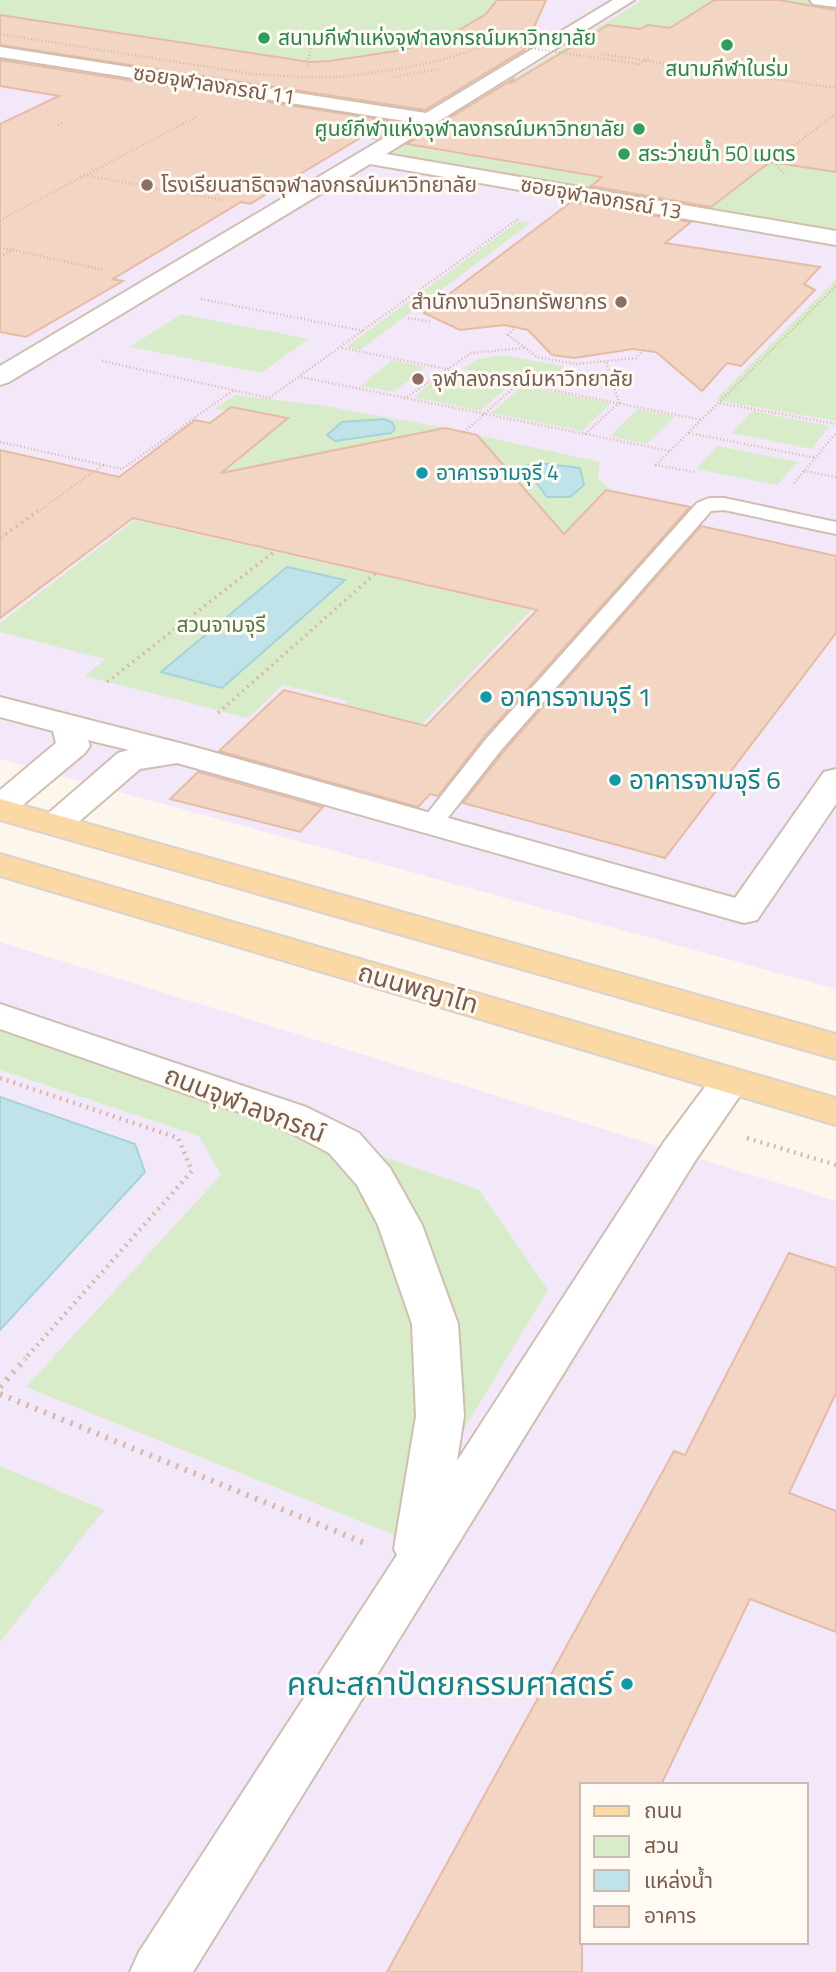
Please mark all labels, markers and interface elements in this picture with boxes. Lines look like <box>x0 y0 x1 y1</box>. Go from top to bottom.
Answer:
place label: สนามกีฬาแห่งจุฬาลงกรณ์มหาวิทยาลัย <box>278 21 596 53</box>
marker: สนามกีฬาแห่งจุฬาลงกรณ์มหาวิทยาลัย <box>256 30 272 46</box>
marker: สนามกีฬาในร่ม <box>719 37 735 53</box>
place label: สนามกีฬาในร่ม <box>665 52 789 84</box>
street label: ซอยจุฬาลงกรณ์ 11 <box>131 55 297 113</box>
place label: ศูนย์กีฬาแห่งจุฬาลงกรณ์มหาวิทยาลัย <box>315 112 625 144</box>
marker: ศูนย์กีฬาแห่งจุฬาลงกรณ์มหาวิทยาลัย <box>631 121 647 137</box>
place label: สระว่ายน้ำ 50 เมตร <box>638 137 796 169</box>
marker: สระว่ายน้ำ 50 เมตร <box>616 146 632 162</box>
street label: ซอยจุฬาลงกรณ์ 13 <box>518 167 684 227</box>
place label: โรงเรียนสาธิตจุฬาลงกรณ์มหาวิทยาลัย <box>161 168 477 200</box>
marker: โรงเรียนสาธิตจุฬาลงกรณ์มหาวิทยาลัย <box>139 177 155 193</box>
place label: สำนักงานวิทยทรัพยากร <box>411 285 607 317</box>
marker: สำนักงานวิทยทรัพยากร <box>613 294 629 310</box>
place label: จุฬาลงกรณ์มหาวิทยาลัย <box>432 362 633 394</box>
marker: จุฬาลงกรณ์มหาวิทยาลัย <box>410 371 426 387</box>
place label: อาคารจามจุรี 4 <box>436 456 559 488</box>
marker: อาคารจามจุรี 4 <box>414 465 430 481</box>
park label: สวนจามจุรี <box>176 608 266 640</box>
place label: อาคารจามจุรี 1 <box>500 677 652 716</box>
marker: อาคารจามจุรี 1 <box>478 689 494 705</box>
place label: อาคารจามจุรี 6 <box>629 760 781 799</box>
marker: อาคารจามจุรี 6 <box>607 772 623 788</box>
street label: ถนนพญาไท <box>353 952 483 1023</box>
street label: ถนนจุฬาลงกรณ์ <box>159 1055 332 1152</box>
place label: คณะสถาปัตยกรรมศาสตร์ <box>287 1659 615 1707</box>
marker: คณะสถาปัตยกรรมศาสตร์ <box>619 1676 635 1692</box>
legend <box>580 1783 808 1944</box>
text: ถนน <box>644 1794 682 1826</box>
text: สวน <box>644 1829 679 1861</box>
text: แหล่งน้ำ <box>644 1864 713 1896</box>
text: อาคาร <box>644 1899 696 1931</box>

